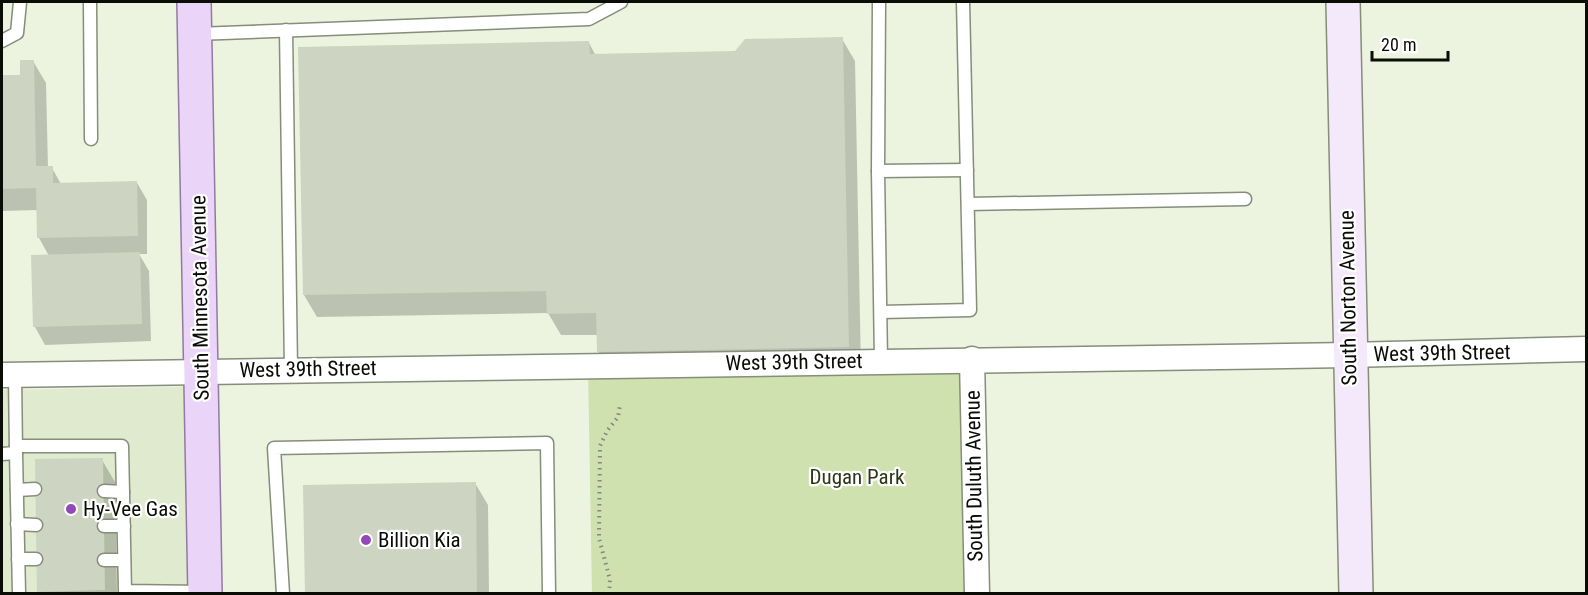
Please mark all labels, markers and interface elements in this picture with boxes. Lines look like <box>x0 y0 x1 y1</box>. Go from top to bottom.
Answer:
scale bar <box>1372 24 1448 62</box>
text: 20 m <box>1381 34 1416 55</box>
street label: South Minnesota Avenue <box>186 195 214 401</box>
street label: South Norton Avenue <box>1334 210 1362 386</box>
street label: West 39th Street <box>1373 340 1511 366</box>
street label: West 39th Street <box>725 349 863 375</box>
street label: West 39th Street <box>239 356 377 382</box>
street label: South Duluth Avenue <box>961 390 987 562</box>
park label: Dugan Park <box>810 465 905 489</box>
place label: Hy-Vee Gas <box>83 497 178 521</box>
marker: Hy-Vee Gas <box>64 502 78 516</box>
place label: Billion Kia <box>378 528 461 552</box>
marker: Billion Kia <box>359 533 373 547</box>

